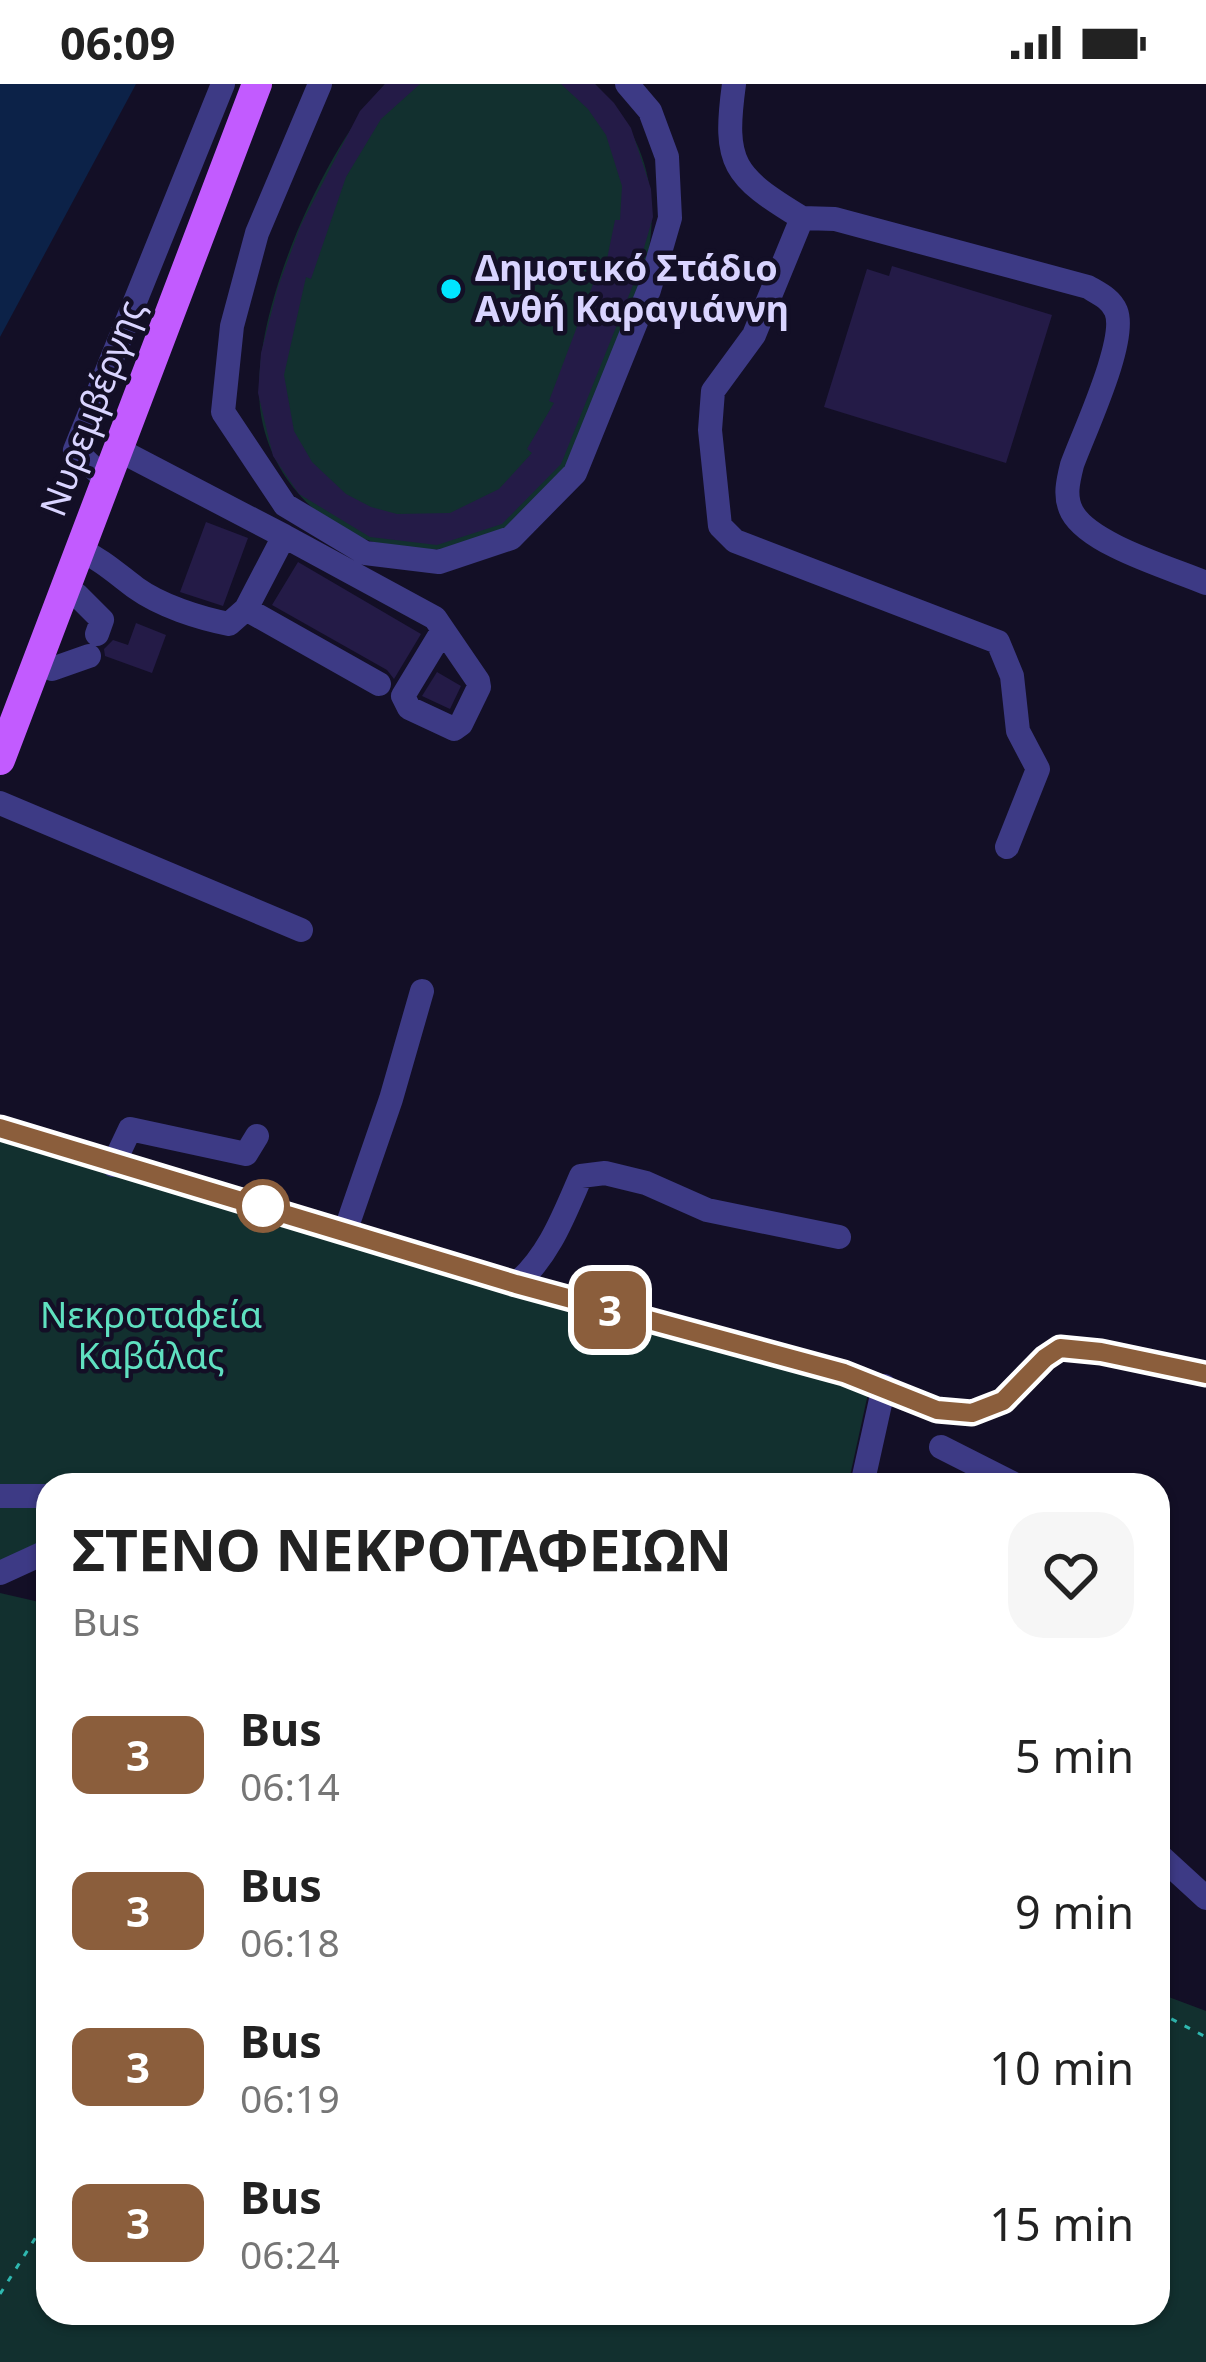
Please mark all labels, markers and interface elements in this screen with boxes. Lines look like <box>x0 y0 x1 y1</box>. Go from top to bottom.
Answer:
text: 06:09 <box>60 12 176 73</box>
place label: Δημοτικό Στάδιο Ανθή Καραγιάννη <box>475 243 789 333</box>
marker: Δημοτικό Στάδιο Ανθή Καραγιάννη <box>438 276 464 302</box>
street label: Νυρεμβέργης <box>28 293 155 523</box>
unlabelled marker <box>238 1181 288 1231</box>
line badge: 3 <box>571 1271 649 1349</box>
text: 3 <box>598 1281 622 1338</box>
park label: Νεκροταφεία Καβάλας <box>40 1290 262 1380</box>
text: ΣΤΕΝΟ ΝΕΚΡΟΤΑΦΕΙΩΝ <box>72 1510 732 1588</box>
button: heart <box>1008 1512 1134 1638</box>
text: Bus <box>72 1594 140 1647</box>
text: Bus <box>240 1698 322 1759</box>
text: 5 min <box>1015 1725 1134 1786</box>
text: 3 <box>126 1726 150 1783</box>
text: 06:14 <box>240 1759 340 1812</box>
text: Bus <box>240 1854 322 1915</box>
text: 9 min <box>1015 1881 1134 1942</box>
text: 3 <box>126 1882 150 1939</box>
text: 06:18 <box>240 1915 340 1968</box>
text: Bus <box>240 2010 322 2071</box>
text: 10 min <box>989 2037 1134 2098</box>
text: 3 <box>126 2038 150 2095</box>
text: 06:19 <box>240 2071 340 2124</box>
text: Bus <box>240 2166 322 2227</box>
text: 15 min <box>989 2193 1134 2254</box>
text: 3 <box>126 2194 150 2251</box>
text: 06:24 <box>240 2227 340 2280</box>

